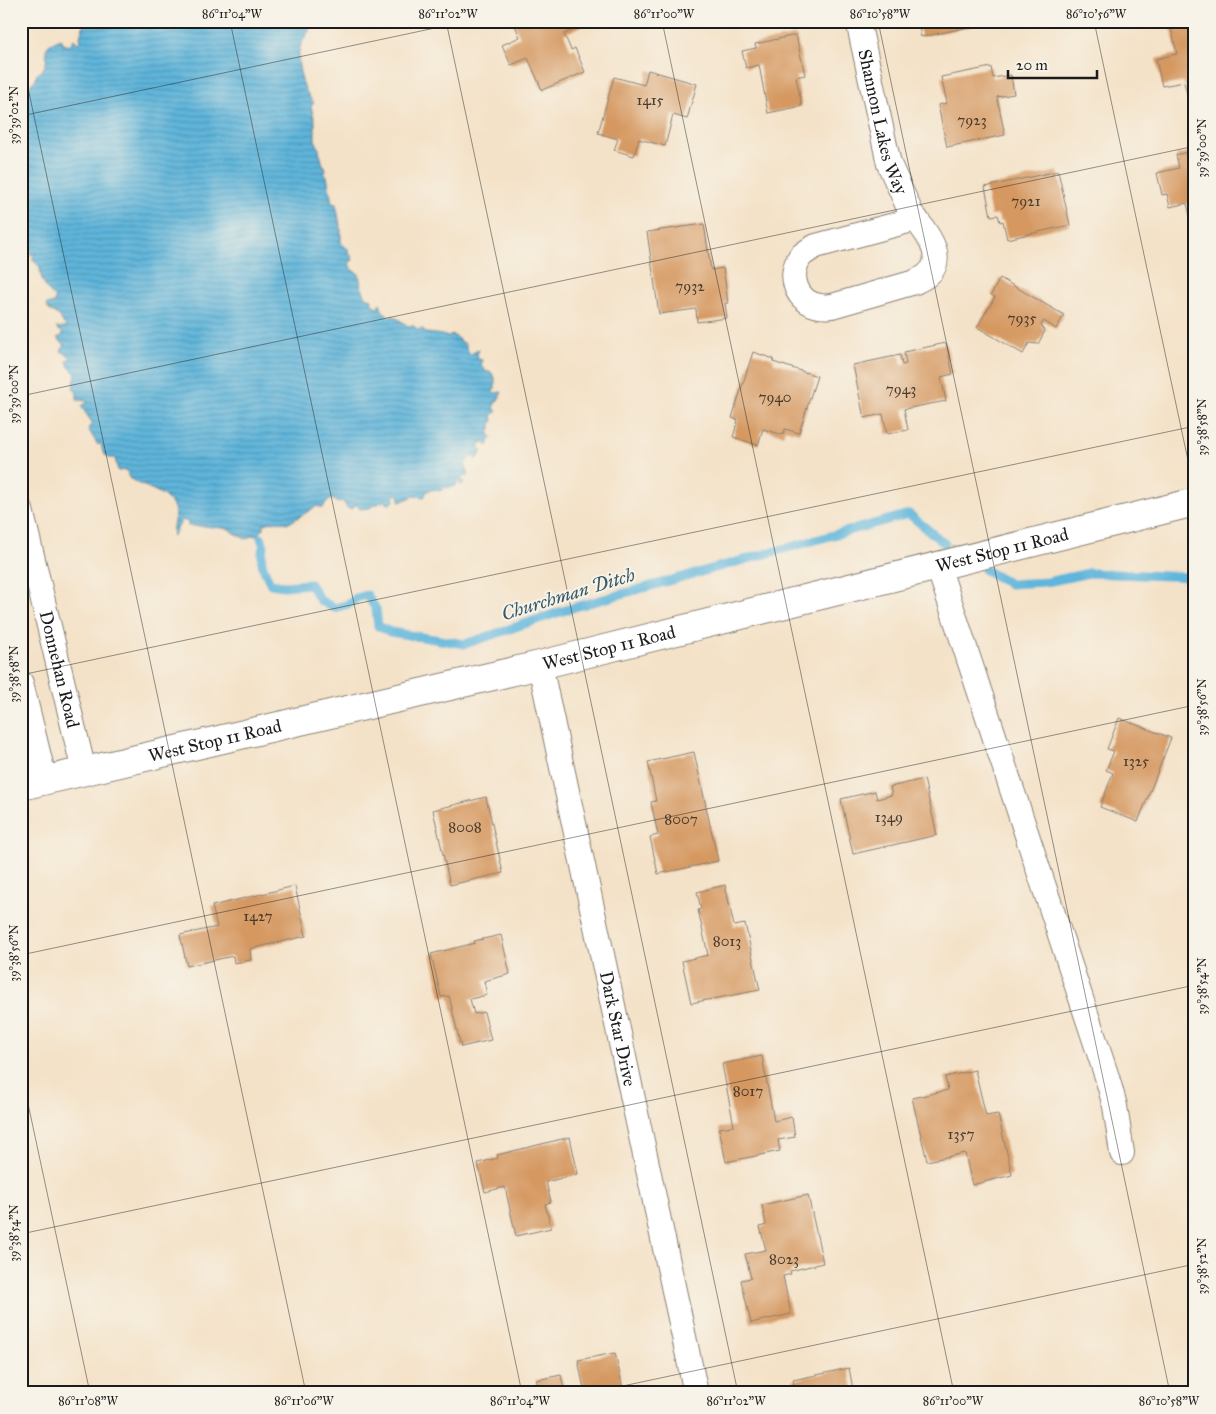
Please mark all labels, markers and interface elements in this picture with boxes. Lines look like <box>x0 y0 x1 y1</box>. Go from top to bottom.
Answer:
text: 86°11'04"W <box>202 7 263 21</box>
text: 86°11'02"W <box>418 7 478 21</box>
text: 86°11'00"W <box>634 7 695 21</box>
text: 86°10'58"W <box>850 7 911 21</box>
text: 86°10'56"W <box>1066 7 1127 21</box>
street label: Shannon Lakes Way <box>853 47 913 199</box>
scale bar <box>1008 48 1097 80</box>
text: 20 m <box>1016 56 1048 74</box>
text: 39°39'02"N <box>7 86 21 144</box>
house number: 1415 <box>636 91 664 109</box>
house number: 7923 <box>957 111 987 129</box>
text: 39°39'00"N <box>1195 118 1209 178</box>
house number: 7921 <box>1011 192 1041 210</box>
house number: 7932 <box>675 277 705 295</box>
house number: 7935 <box>1007 309 1037 327</box>
text: 39°39'00"N <box>7 364 21 424</box>
house number: 7943 <box>886 380 916 398</box>
house number: 7940 <box>758 388 792 406</box>
text: 39°38'58"N <box>1195 398 1209 456</box>
street label: West Stop 11 Road <box>933 523 1071 577</box>
water label: Churchman Ditch <box>499 563 637 625</box>
street label: Donnehan Road <box>35 609 84 730</box>
street label: West Stop 11 Road <box>540 621 678 675</box>
text: 39°38'58"N <box>7 645 21 703</box>
text: 39°38'56"N <box>1195 678 1209 736</box>
street label: West Stop 11 Road <box>146 715 284 767</box>
house number: 1325 <box>1123 752 1149 770</box>
house number: 1349 <box>875 808 903 826</box>
house number: 8007 <box>664 810 698 828</box>
house number: 8008 <box>448 818 482 836</box>
house number: 1427 <box>243 907 273 925</box>
text: 39°38'56"N <box>7 924 21 982</box>
house number: 8013 <box>713 932 741 950</box>
text: 39°38'54"N <box>1195 957 1209 1015</box>
street label: Dark Star Drive <box>595 969 641 1088</box>
house number: 8017 <box>733 1082 763 1100</box>
house number: 1357 <box>948 1125 974 1143</box>
text: 39°38'54"N <box>7 1204 21 1262</box>
text: 39°38'52"N <box>1195 1237 1209 1295</box>
house number: 8023 <box>769 1250 799 1268</box>
text: 86°11'08"W <box>58 1394 118 1408</box>
text: 86°11'06"W <box>274 1394 334 1408</box>
text: 86°11'04"W <box>490 1394 551 1408</box>
text: 86°11'02"W <box>706 1394 766 1408</box>
text: 86°11'00"W <box>923 1394 984 1408</box>
text: 86°10'58"W <box>1139 1394 1200 1408</box>

